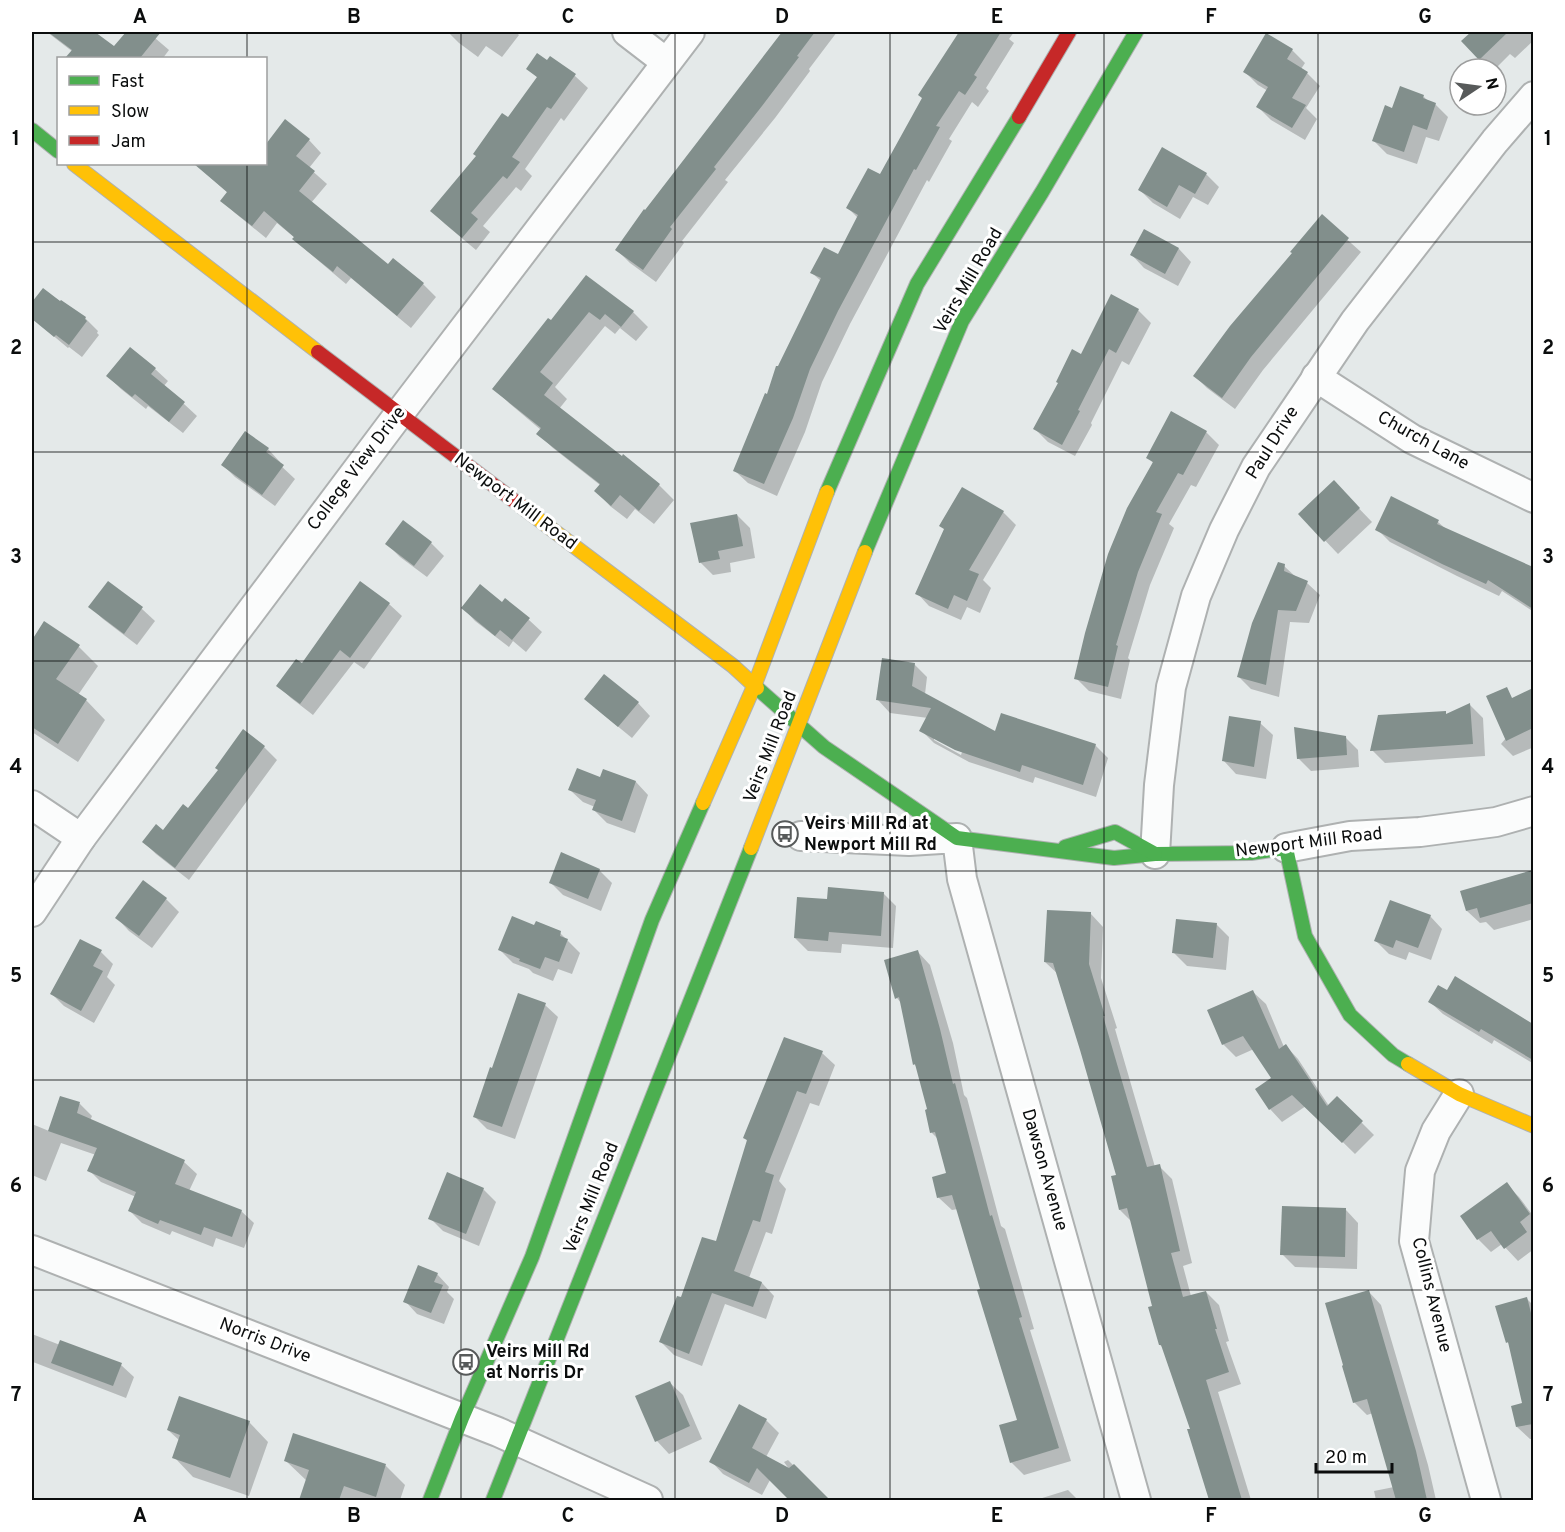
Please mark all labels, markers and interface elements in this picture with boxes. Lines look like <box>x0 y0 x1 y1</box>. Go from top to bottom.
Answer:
text: A <box>133 5 147 31</box>
text: B <box>347 5 361 31</box>
text: C <box>562 5 574 31</box>
text: D <box>775 5 789 31</box>
text: E <box>991 5 1003 31</box>
text: F <box>1205 5 1217 31</box>
text: G <box>1418 5 1432 31</box>
legend <box>57 57 267 165</box>
north arrow <box>1448 57 1508 117</box>
text: Fast <box>111 71 144 94</box>
text: N <box>1480 76 1502 92</box>
text: Slow <box>111 101 149 124</box>
text: 1 <box>12 127 20 153</box>
text: 1 <box>1544 127 1552 153</box>
text: Jam <box>111 131 146 154</box>
street label: Veirs Mill Road <box>930 224 1008 338</box>
text: 2 <box>10 336 22 362</box>
text: 2 <box>1542 336 1554 362</box>
street label: College View Drive <box>303 402 411 536</box>
street label: Paul Drive <box>1241 402 1305 484</box>
street label: Church Lane <box>1373 406 1473 476</box>
street label: Newport Mill Road <box>449 448 581 556</box>
text: 3 <box>10 545 22 571</box>
text: 3 <box>1542 545 1554 571</box>
street label: Veirs Mill Road <box>739 688 803 806</box>
text: 4 <box>10 755 22 781</box>
text: 4 <box>1542 755 1554 781</box>
place label: Veirs Mill Rd at Newport Mill Rd <box>804 813 937 857</box>
bus stop icon: Veirs Mill Rd at Newport Mill Rd <box>770 819 800 849</box>
street label: Newport Mill Road <box>1234 823 1384 863</box>
text: 5 <box>10 964 22 990</box>
text: 5 <box>1542 964 1554 990</box>
street label: Dawson Avenue <box>1016 1106 1072 1234</box>
street label: Veirs Mill Road <box>559 1139 625 1257</box>
text: 6 <box>10 1174 22 1200</box>
text: 6 <box>1542 1174 1554 1200</box>
street label: Collins Avenue <box>1406 1235 1456 1355</box>
street label: Norris Drive <box>216 1313 314 1369</box>
place label: Veirs Mill Rd at Norris Dr <box>486 1341 589 1385</box>
bus stop icon: Veirs Mill Rd at Norris Dr <box>451 1347 481 1377</box>
text: 7 <box>11 1383 21 1409</box>
text: 7 <box>1543 1383 1553 1409</box>
scale bar <box>1316 1436 1392 1474</box>
text: 20 m <box>1325 1447 1367 1470</box>
text: A <box>133 1504 147 1530</box>
text: B <box>347 1504 361 1530</box>
text: C <box>562 1504 574 1530</box>
text: D <box>775 1504 789 1530</box>
text: E <box>991 1504 1003 1530</box>
text: F <box>1205 1504 1217 1530</box>
text: G <box>1418 1504 1432 1530</box>

